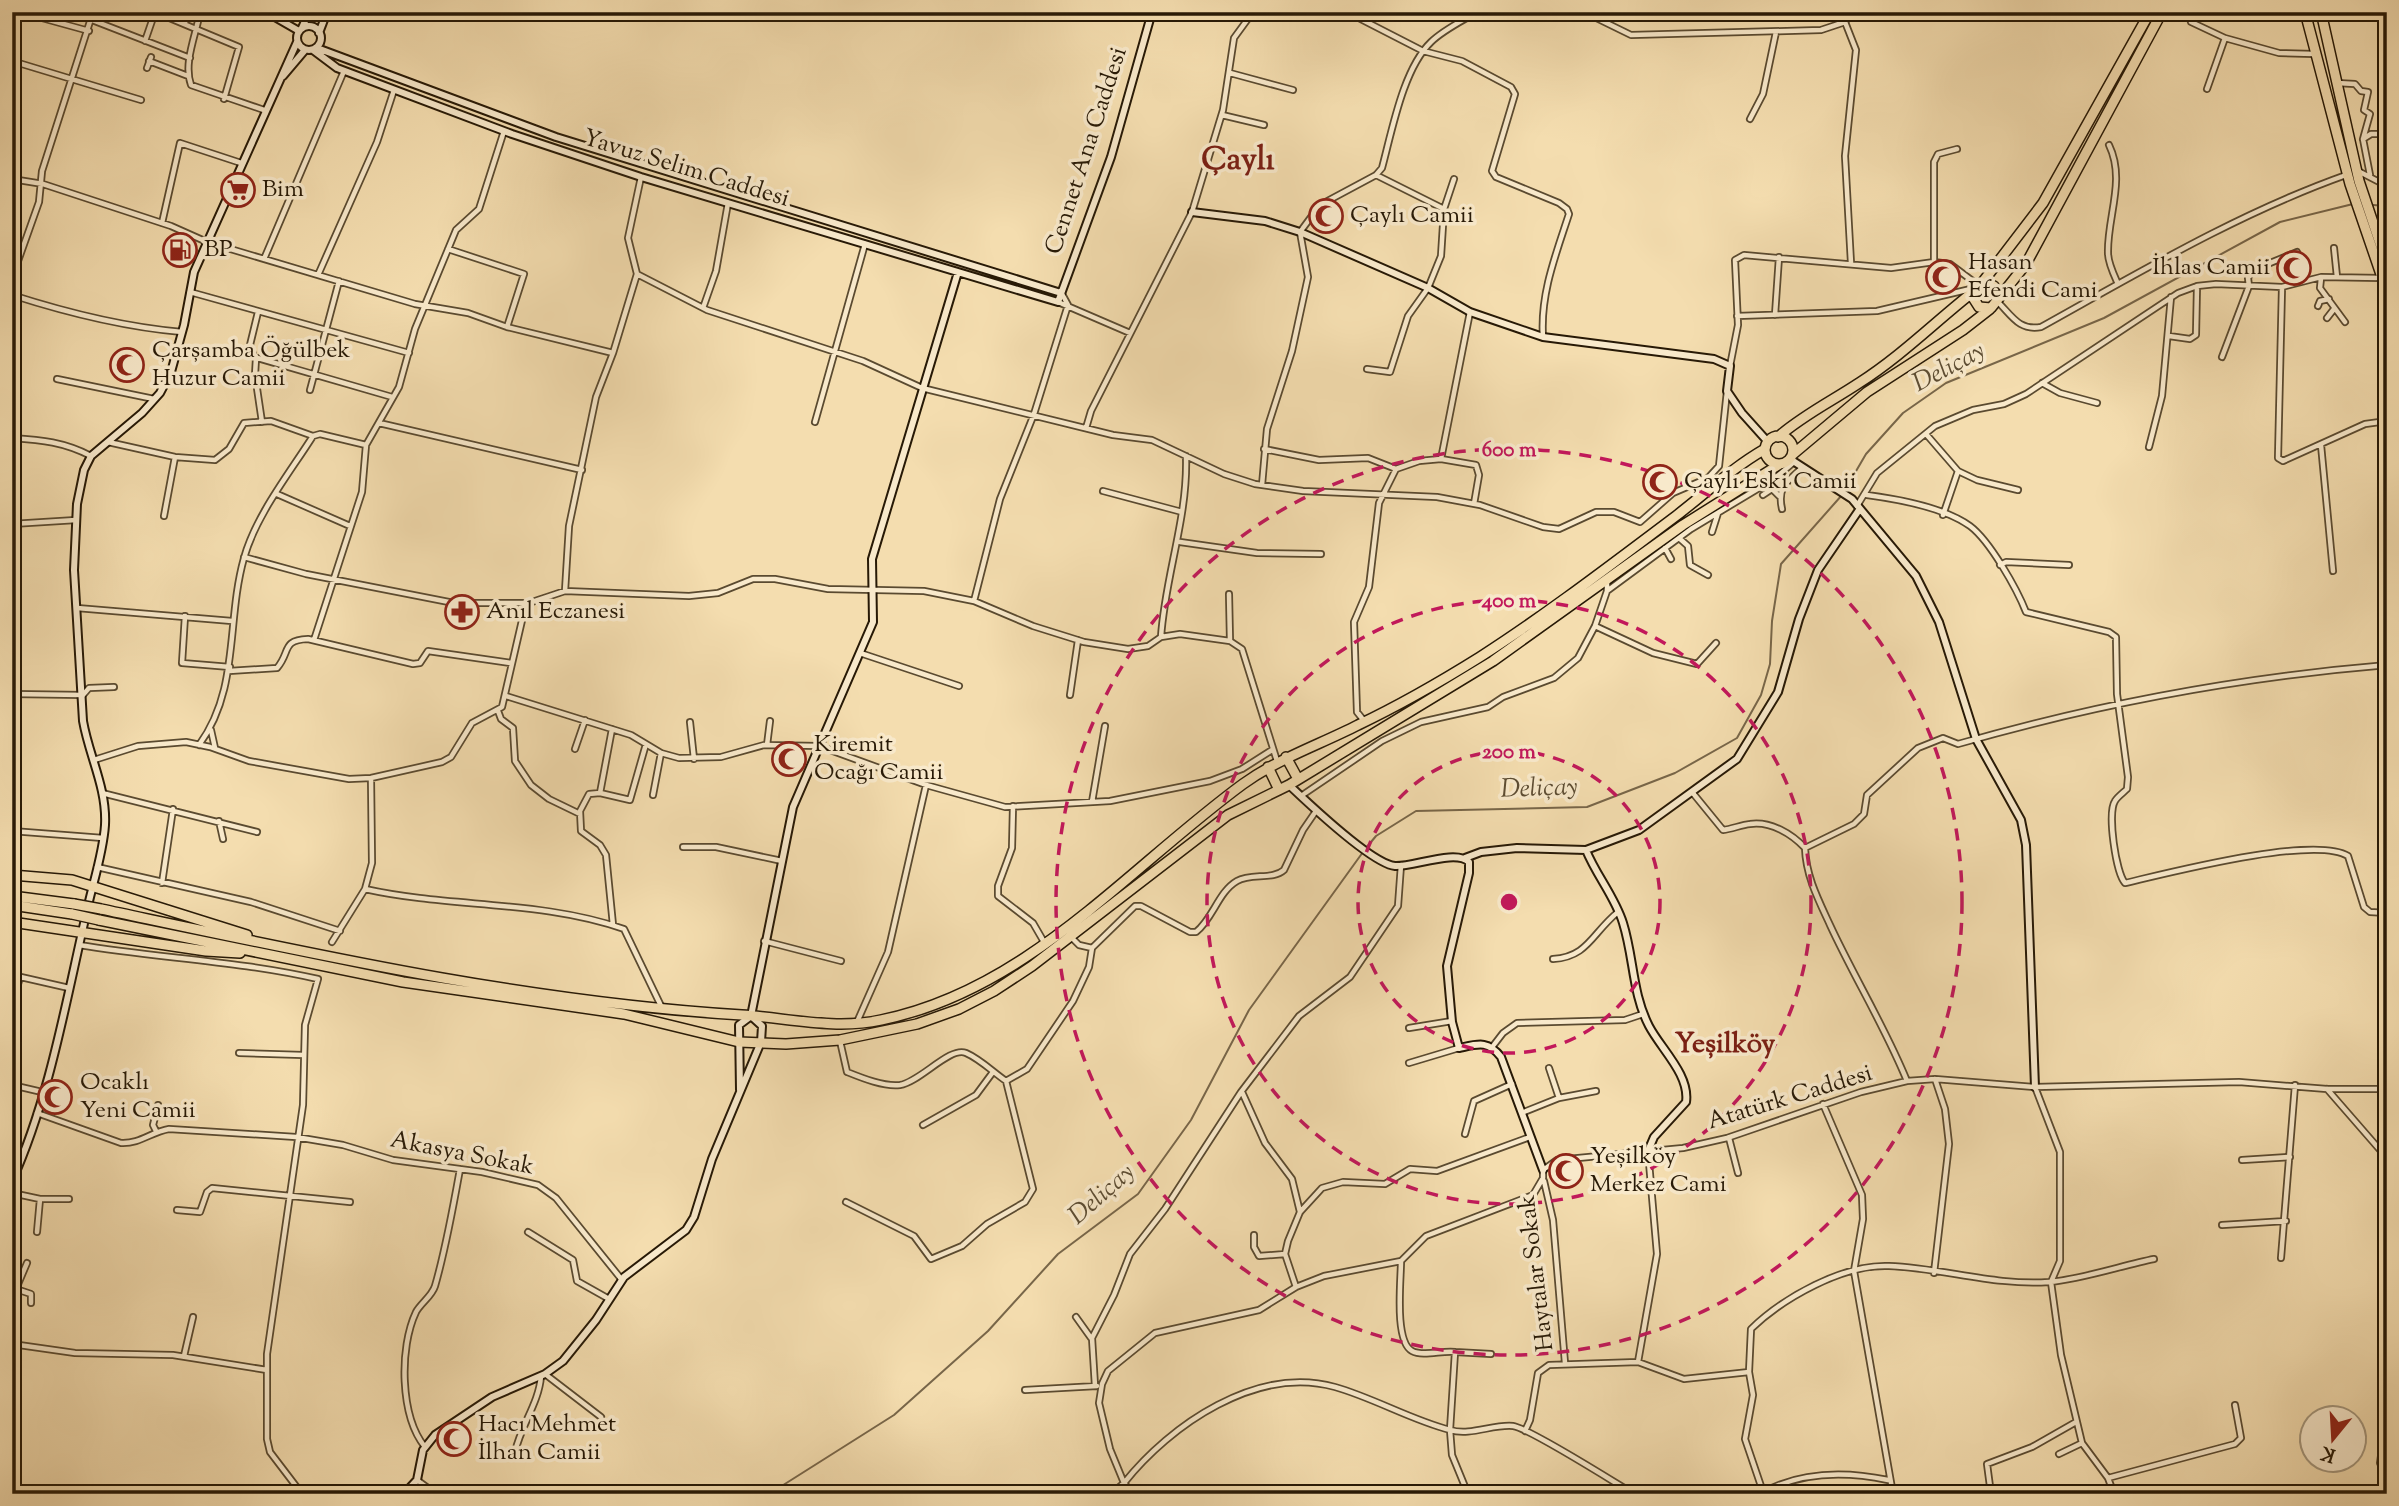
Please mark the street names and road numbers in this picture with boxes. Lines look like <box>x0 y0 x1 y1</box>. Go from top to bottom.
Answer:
street label: Cennet Ana Caddesi <box>1037 43 1137 259</box>
street label: Yavuz Selim Caddesi <box>579 121 794 217</box>
street label: Atatürk Caddesi <box>1703 1057 1877 1139</box>
street label: Akasya Sokak <box>387 1123 537 1185</box>
street label: Haytalar Sokak <box>1511 1193 1563 1353</box>

